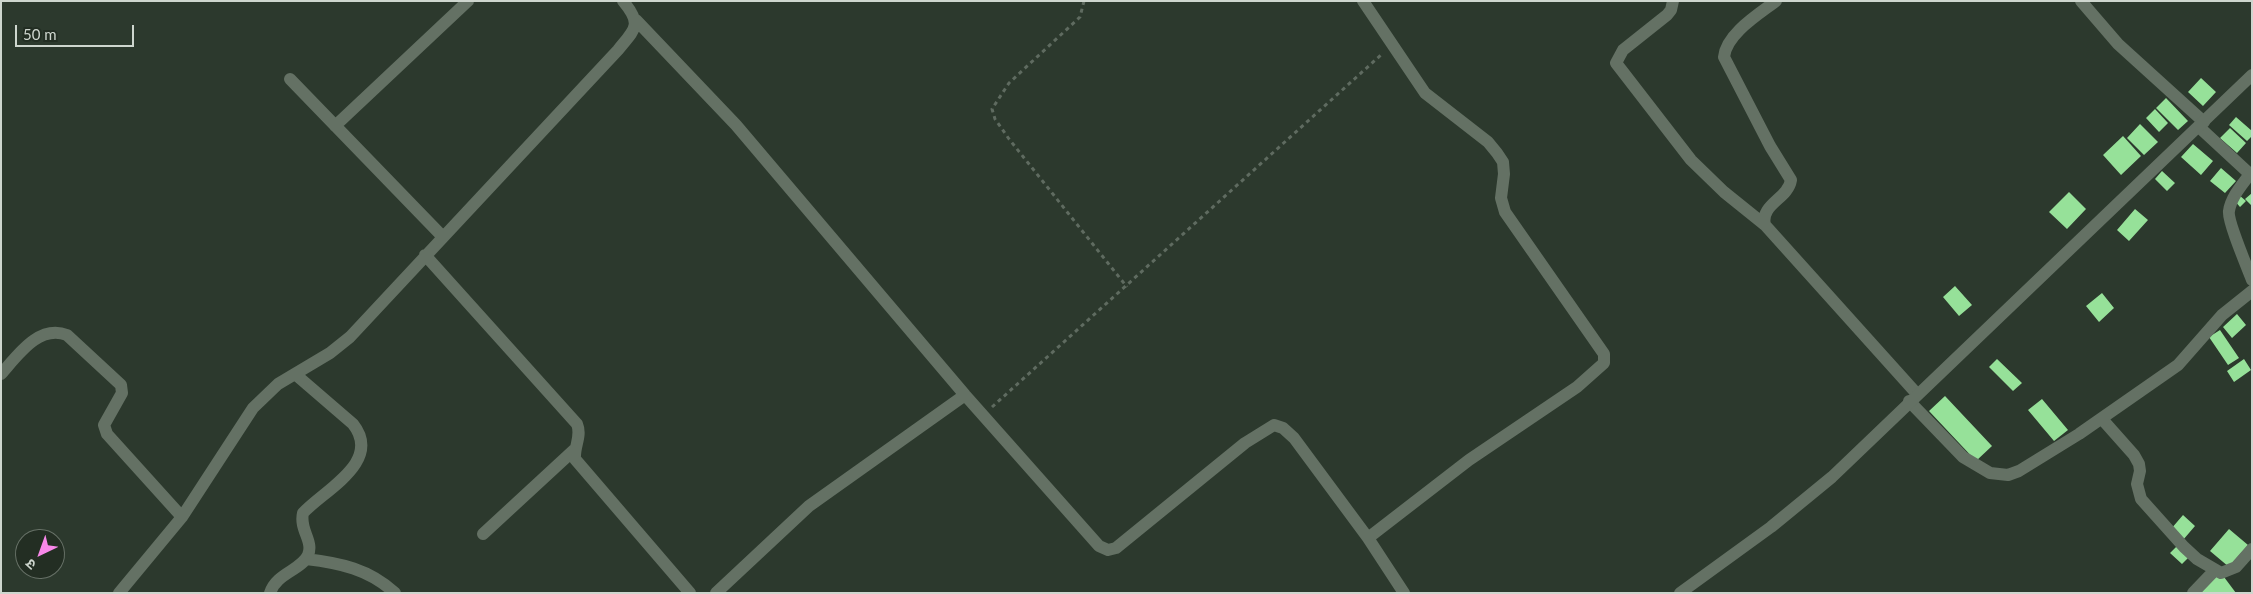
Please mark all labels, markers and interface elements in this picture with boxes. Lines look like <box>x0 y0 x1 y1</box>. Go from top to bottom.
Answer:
scale bar <box>18 15 136 47</box>
text: 50 m <box>23 25 57 43</box>
north arrow <box>15 529 65 579</box>
text: उ <box>22 556 39 574</box>

